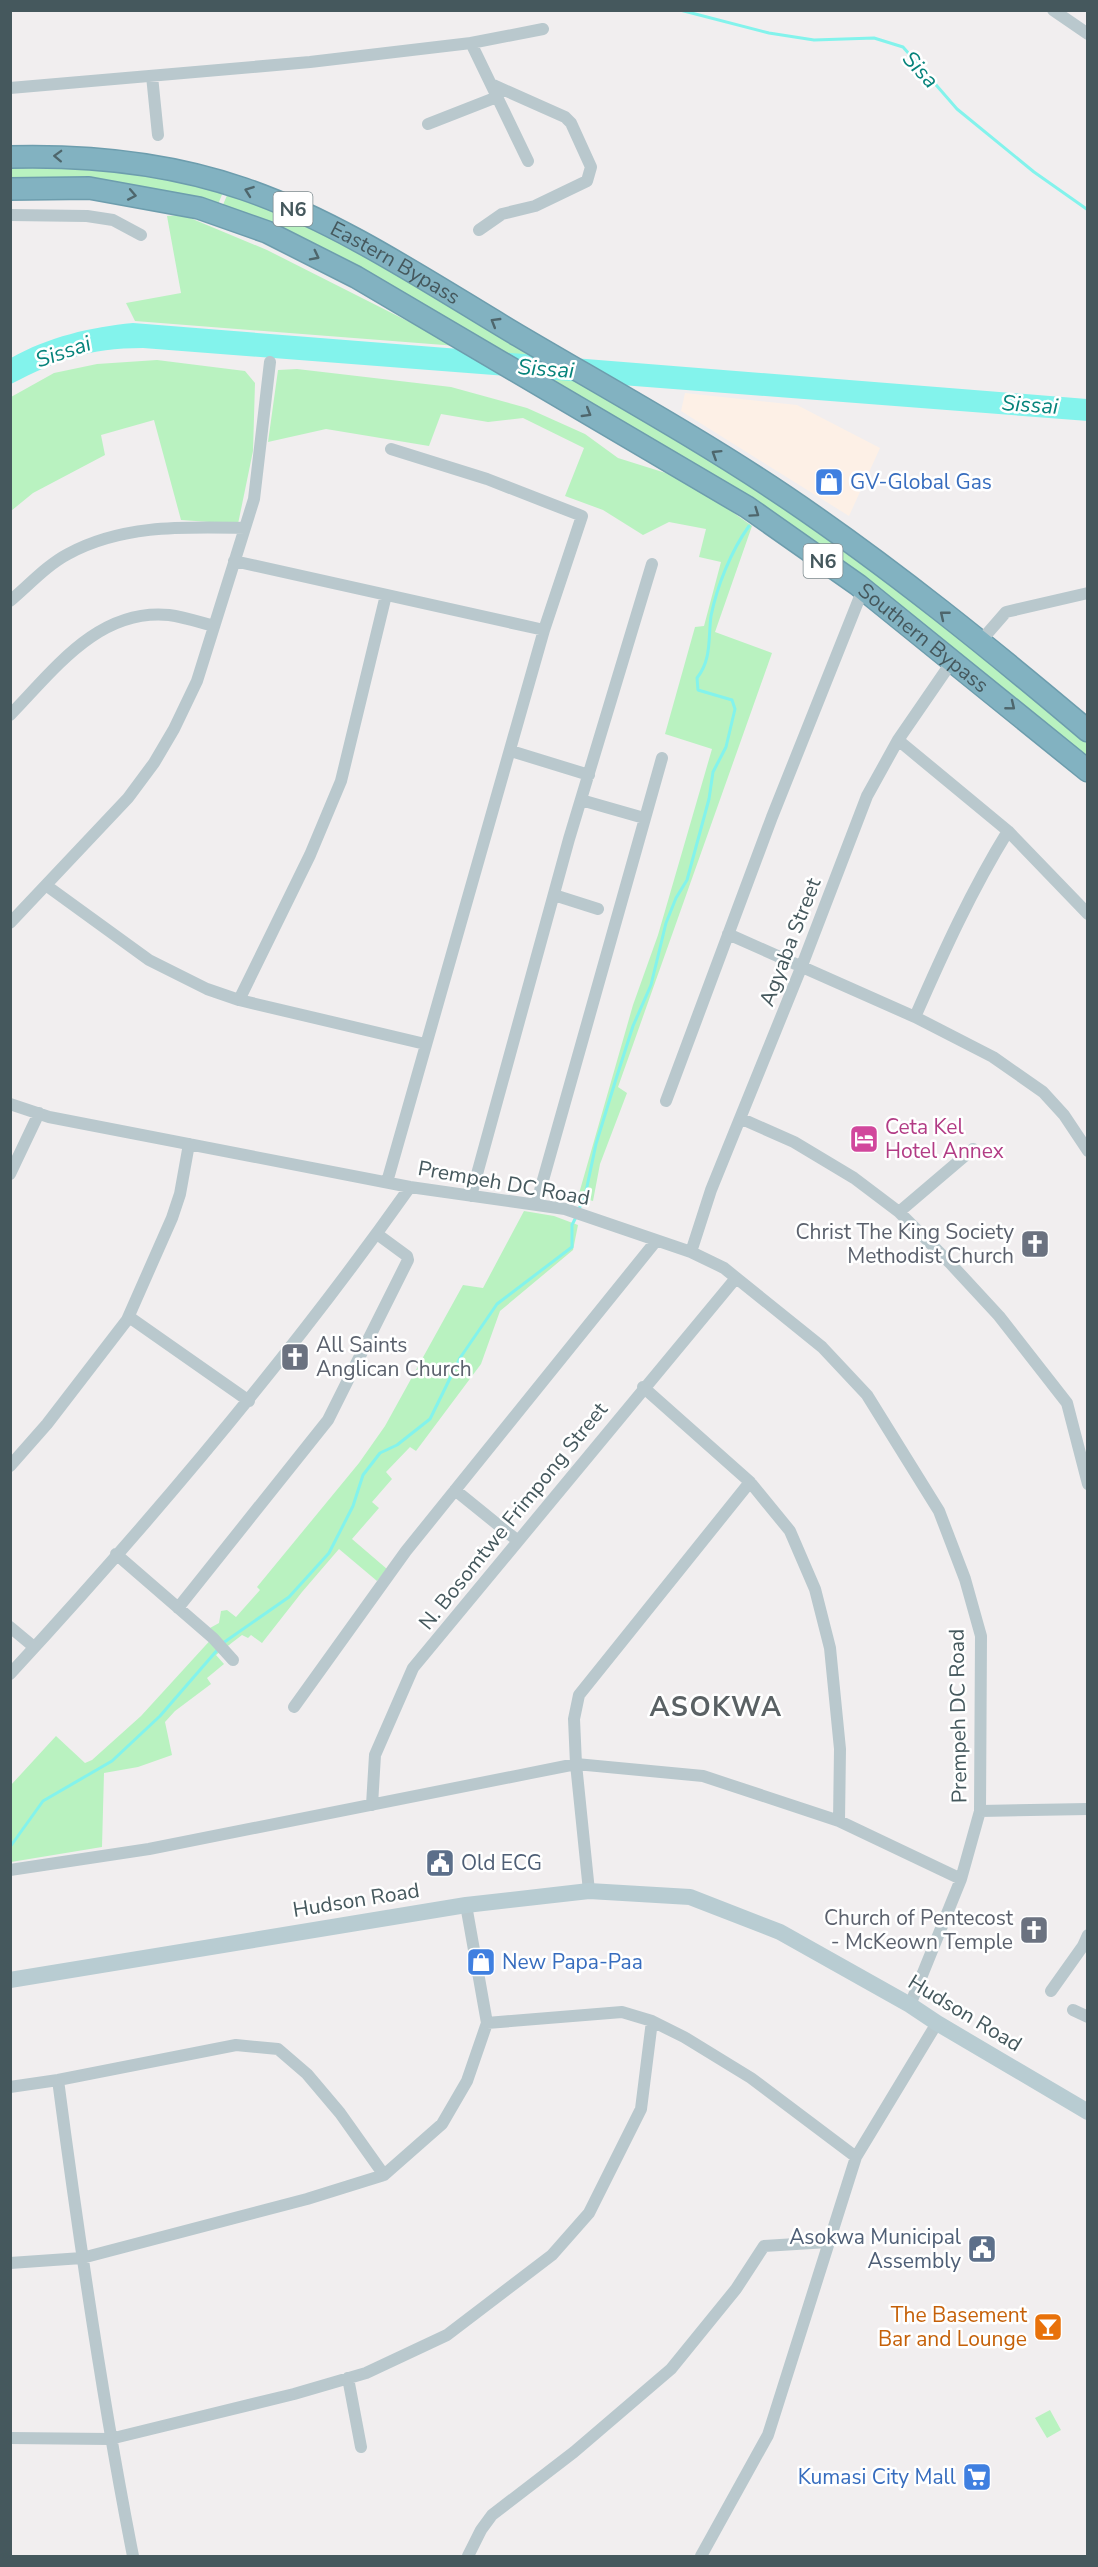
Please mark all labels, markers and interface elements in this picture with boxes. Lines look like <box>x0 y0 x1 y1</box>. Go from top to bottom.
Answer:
water label: Sisa <box>895 44 945 95</box>
one-way arrow <box>54 150 63 163</box>
one-way arrow <box>245 186 255 199</box>
one-way arrow <box>126 188 136 201</box>
road number: N6 <box>274 192 312 226</box>
street label: Eastern Bypass <box>326 214 465 311</box>
one-way arrow <box>309 249 320 261</box>
one-way arrow <box>491 317 501 329</box>
water label: Sissai <box>32 328 96 375</box>
water label: Sissai <box>517 352 576 386</box>
water label: Sissai <box>1001 388 1060 422</box>
one-way arrow <box>581 406 591 417</box>
one-way arrow <box>712 450 723 461</box>
shop icon: GV-Global Gas <box>813 466 845 498</box>
place label: GV-Global Gas <box>850 468 992 496</box>
one-way arrow <box>748 506 759 517</box>
road number: N6 <box>804 544 842 578</box>
street label: Southern Bypass <box>852 577 995 699</box>
one-way arrow <box>940 611 951 622</box>
one-way arrow <box>1004 699 1015 710</box>
street label: Agyaba Street <box>753 873 828 1010</box>
place label: Ceta Kel Hotel Annex <box>885 1113 1004 1165</box>
hotel icon: Ceta Kel Hotel Annex <box>848 1123 880 1155</box>
street label: Prempeh DC Road <box>416 1154 592 1212</box>
place label: Christ The King Society Methodist Church <box>795 1218 1014 1270</box>
church icon: Christ The King Society Methodist Church <box>1019 1228 1051 1260</box>
place label: All Saints Anglican Church <box>316 1331 472 1383</box>
church icon: All Saints Anglican Church <box>279 1341 311 1373</box>
street label: N. Bosomtwe Frimpong Street <box>412 1396 614 1636</box>
street label: Prempeh DC Road <box>942 1629 974 1803</box>
district label: ASOKWA <box>649 1689 783 1726</box>
public building icon: Old ECG <box>424 1847 456 1879</box>
place label: Old ECG <box>461 1849 542 1877</box>
street label: Hudson Road <box>291 1876 421 1924</box>
place label: Church of Pentecost - McKeown Temple <box>824 1904 1014 1956</box>
church icon: Church of Pentecost - McKeown Temple <box>1018 1914 1050 1946</box>
shop icon: New Papa-Paa <box>465 1946 497 1978</box>
place label: New Papa-Paa <box>502 1948 643 1976</box>
street label: Hudson Road <box>903 1968 1027 2058</box>
place label: Asokwa Municipal Assembly <box>789 2223 962 2275</box>
public building icon: Asokwa Municipal Assembly <box>966 2233 998 2265</box>
place label: The Basement Bar and Lounge <box>878 2301 1028 2353</box>
bar icon: The Basement Bar and Lounge <box>1032 2311 1064 2343</box>
supermarket icon: Kumasi City Mall <box>961 2461 993 2493</box>
place label: Kumasi City Mall <box>798 2463 957 2491</box>

